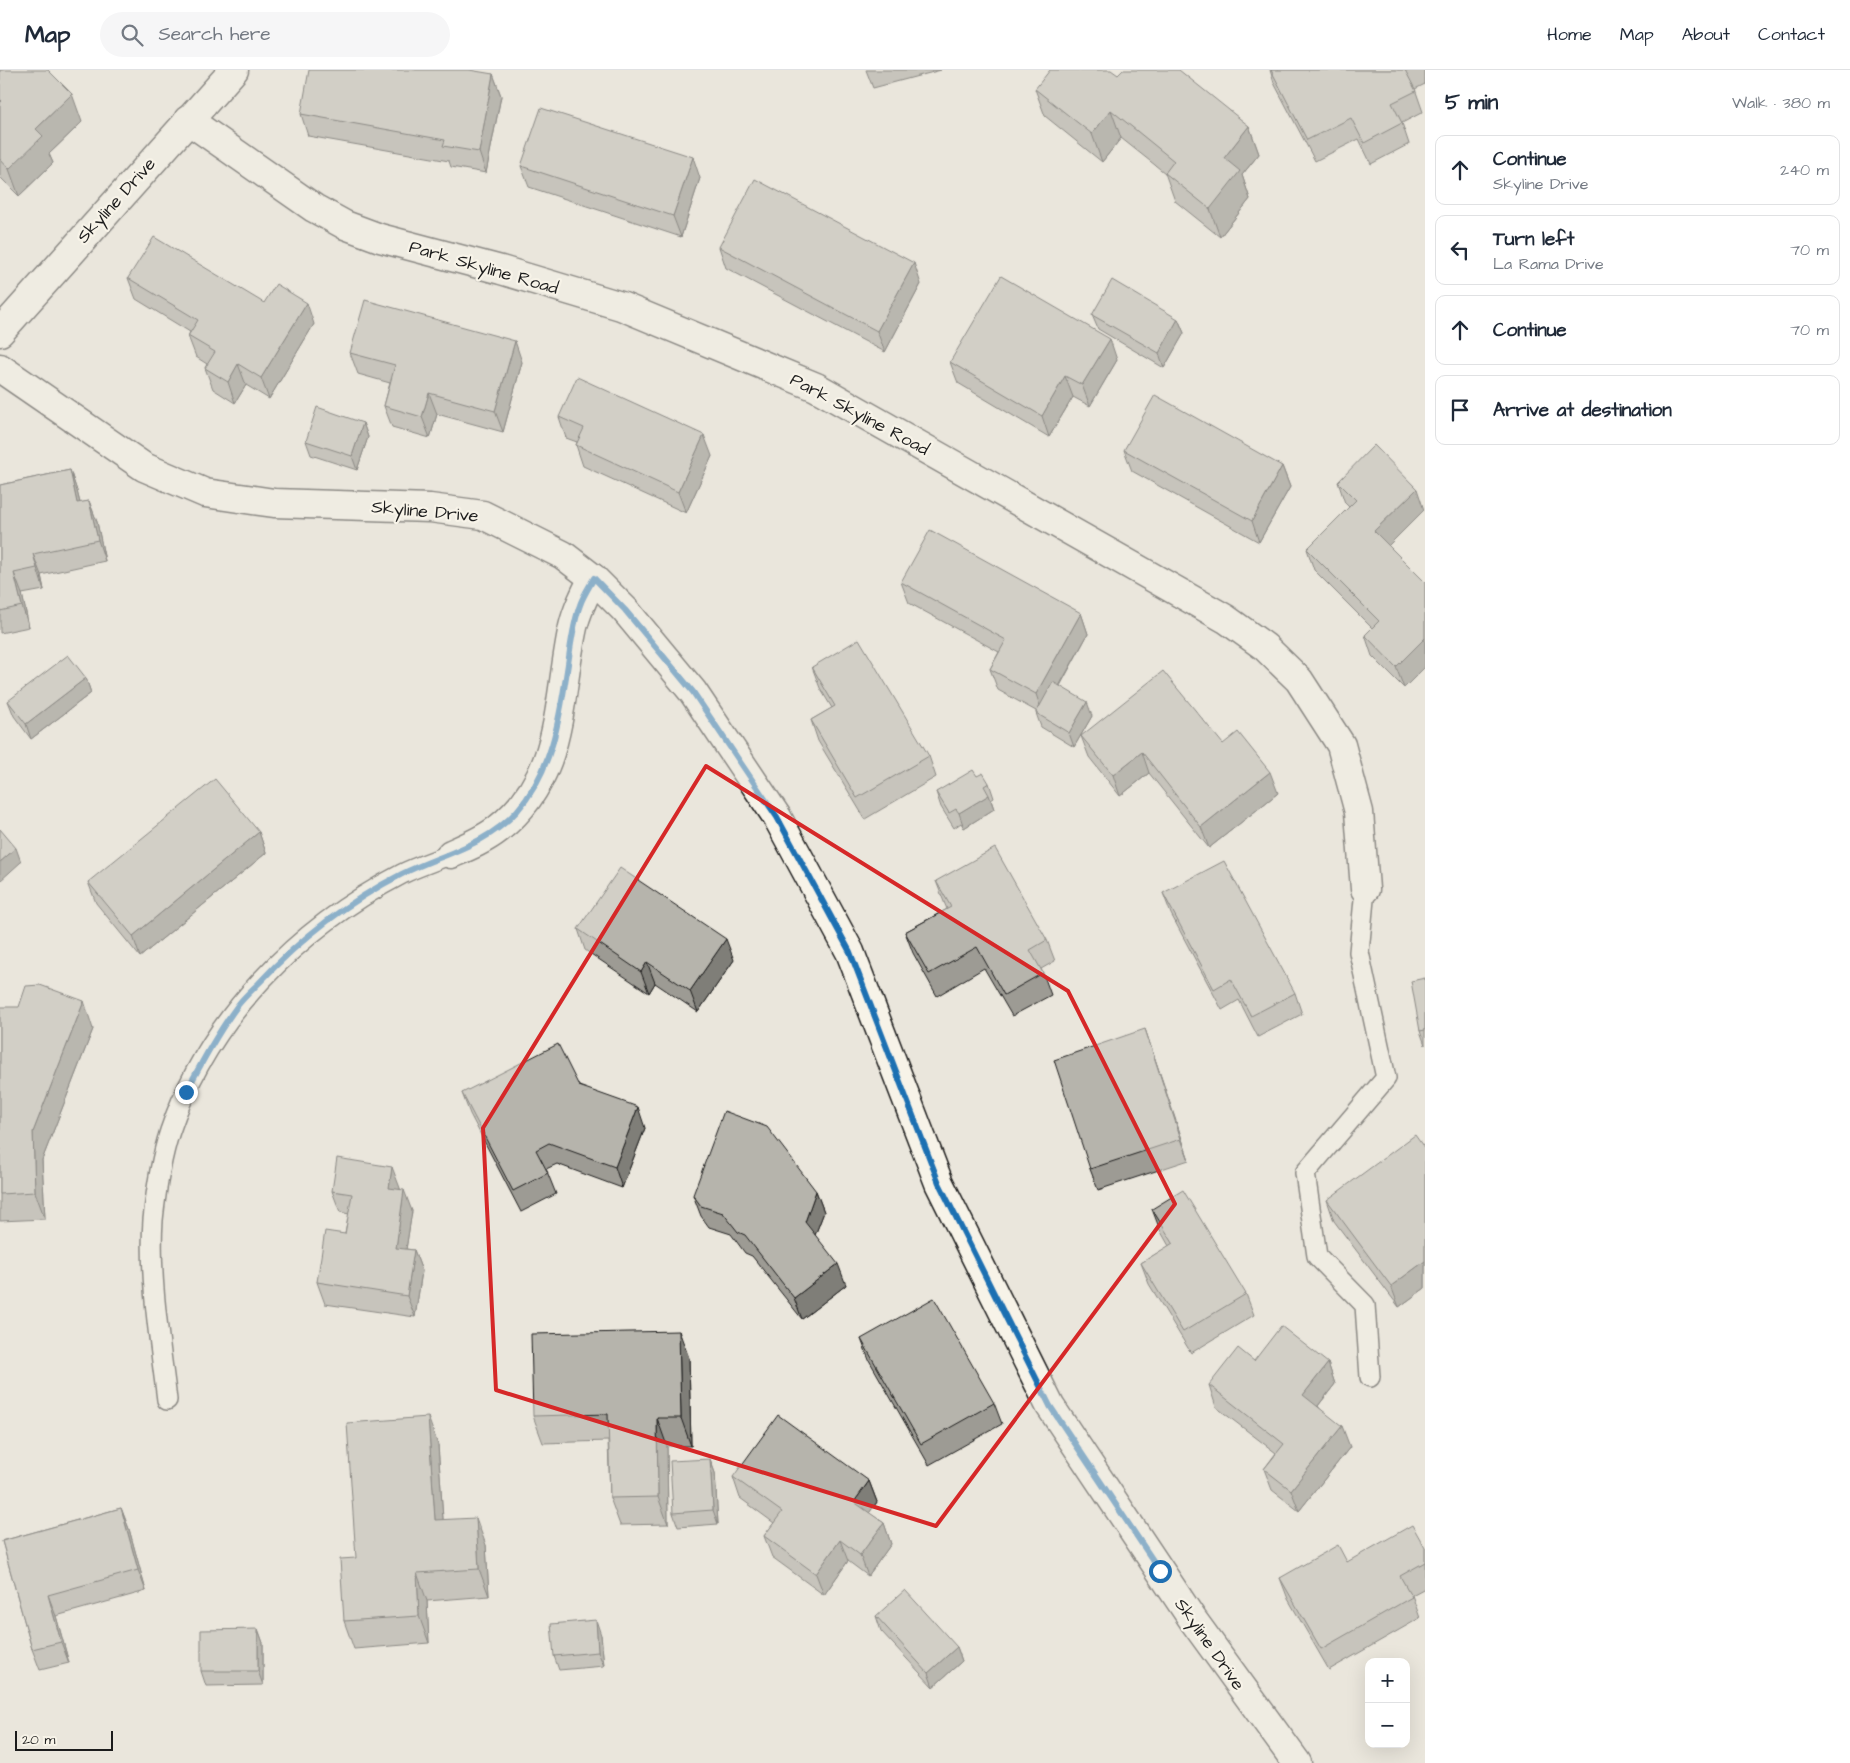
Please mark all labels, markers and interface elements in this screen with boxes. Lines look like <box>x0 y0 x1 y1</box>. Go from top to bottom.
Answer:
search box <box>100 12 450 57</box>
text: Map <box>25 18 70 52</box>
icon: search <box>118 21 146 49</box>
text: Search here <box>158 21 271 48</box>
text: Home <box>1547 22 1592 47</box>
text: Map <box>1620 22 1654 47</box>
text: About <box>1682 22 1730 47</box>
text: Contact <box>1758 22 1825 47</box>
text: 5 min <box>1445 88 1498 117</box>
text: Walk · 380 m <box>1732 92 1830 114</box>
text: Continue <box>1493 146 1567 173</box>
street label: Skyline Drive <box>71 152 163 249</box>
icon: ahead <box>1446 156 1474 184</box>
text: 240 m <box>1780 159 1829 181</box>
text: Skyline Drive <box>1493 173 1588 195</box>
text: Turn left <box>1493 226 1574 253</box>
street label: Park Skyline Road <box>406 234 561 302</box>
icon: left <box>1446 236 1474 264</box>
text: 70 m <box>1790 239 1829 261</box>
text: La Rama Drive <box>1493 253 1604 275</box>
icon: ahead <box>1446 316 1474 344</box>
text: Continue <box>1493 317 1567 344</box>
text: 70 m <box>1790 319 1829 341</box>
street label: Park Skyline Road <box>785 367 934 463</box>
icon: arrive <box>1446 396 1474 424</box>
text: Arrive at destination <box>1493 397 1672 424</box>
street label: Skyline Drive <box>370 494 480 530</box>
route end <box>175 1081 198 1104</box>
route start <box>1149 1560 1172 1583</box>
street label: Skyline Drive <box>1168 1593 1251 1696</box>
map controls <box>1365 1658 1410 1748</box>
button: + <box>1365 1658 1410 1703</box>
button: − <box>1365 1703 1410 1748</box>
scale bar <box>15 1728 112 1751</box>
text: 20 m <box>22 1730 55 1750</box>

